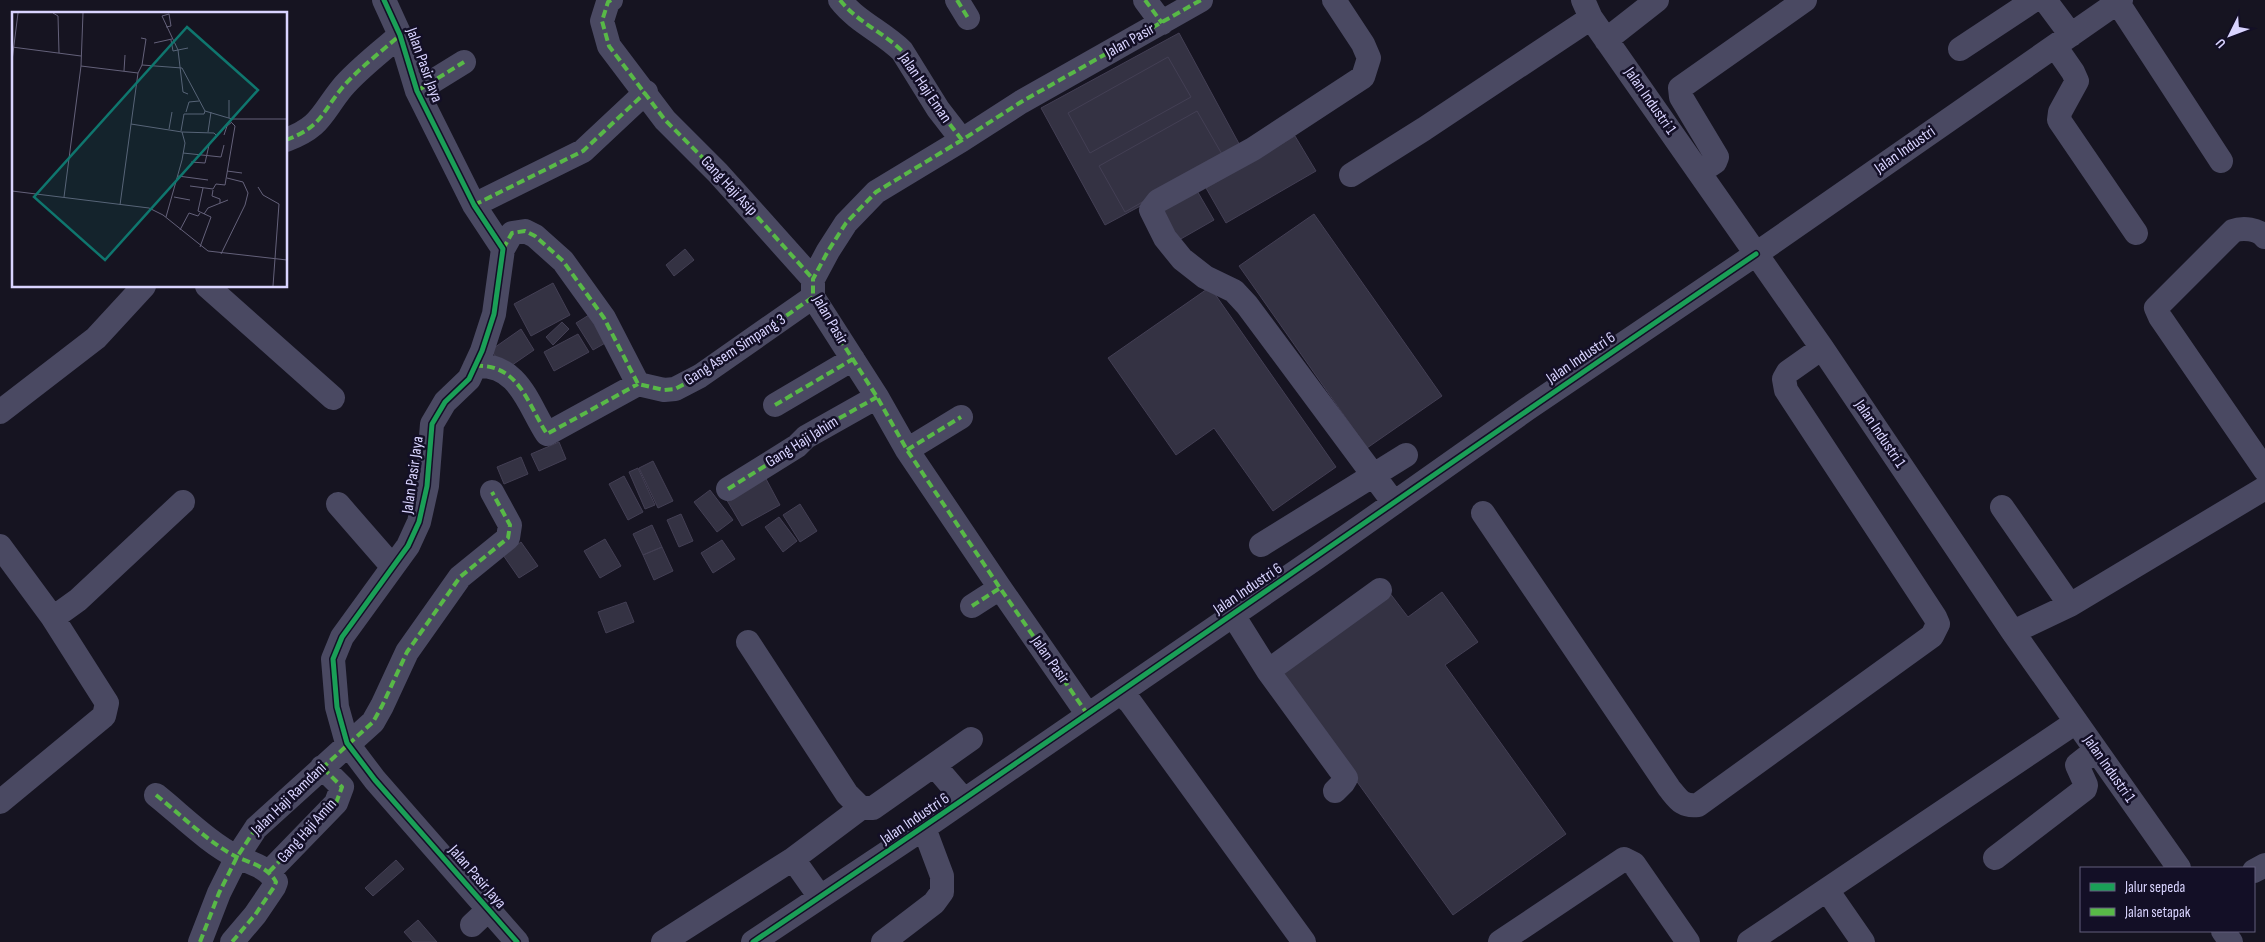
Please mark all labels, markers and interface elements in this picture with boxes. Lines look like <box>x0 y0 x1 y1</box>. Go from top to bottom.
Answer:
north arrow <box>2205 10 2255 60</box>
inset map <box>12 12 288 288</box>
street label: Jalan Pasir <box>1101 19 1159 63</box>
street label: Jalan Pasir Jaya <box>401 24 446 105</box>
text: U <box>2212 35 2229 52</box>
street label: Jalan Haji Eman <box>894 48 955 127</box>
street label: Jalan Industri 1 <box>1619 63 1680 139</box>
street label: Jalan Industri <box>1870 122 1939 178</box>
street label: Gang Haji Asip <box>697 152 761 220</box>
street label: Jalan Pasir <box>808 291 852 348</box>
street label: Gang Asem Simpang 3 <box>681 310 789 390</box>
street label: Jalan Industri 6 <box>1542 328 1619 389</box>
street label: Jalan Industri 1 <box>1850 396 1910 472</box>
street label: Gang Haji Jahim <box>762 412 842 472</box>
street label: Jalan Pasir Jaya <box>398 435 428 516</box>
street label: Jalan Industri 6 <box>1209 559 1286 620</box>
street label: Jalan Pasir <box>1026 632 1073 688</box>
street label: Jalan Industri 1 <box>2078 731 2139 807</box>
street label: Jalan Haji Ramdani <box>247 758 330 840</box>
street label: Jalan Industri 6 <box>876 789 953 850</box>
street label: Gang Haji Amin <box>273 795 341 867</box>
street label: Jalan Pasir Jaya <box>444 841 510 913</box>
legend <box>2080 867 2255 932</box>
text: Jalur sepeda <box>2124 878 2186 897</box>
text: Jalan setapak <box>2124 903 2191 922</box>

